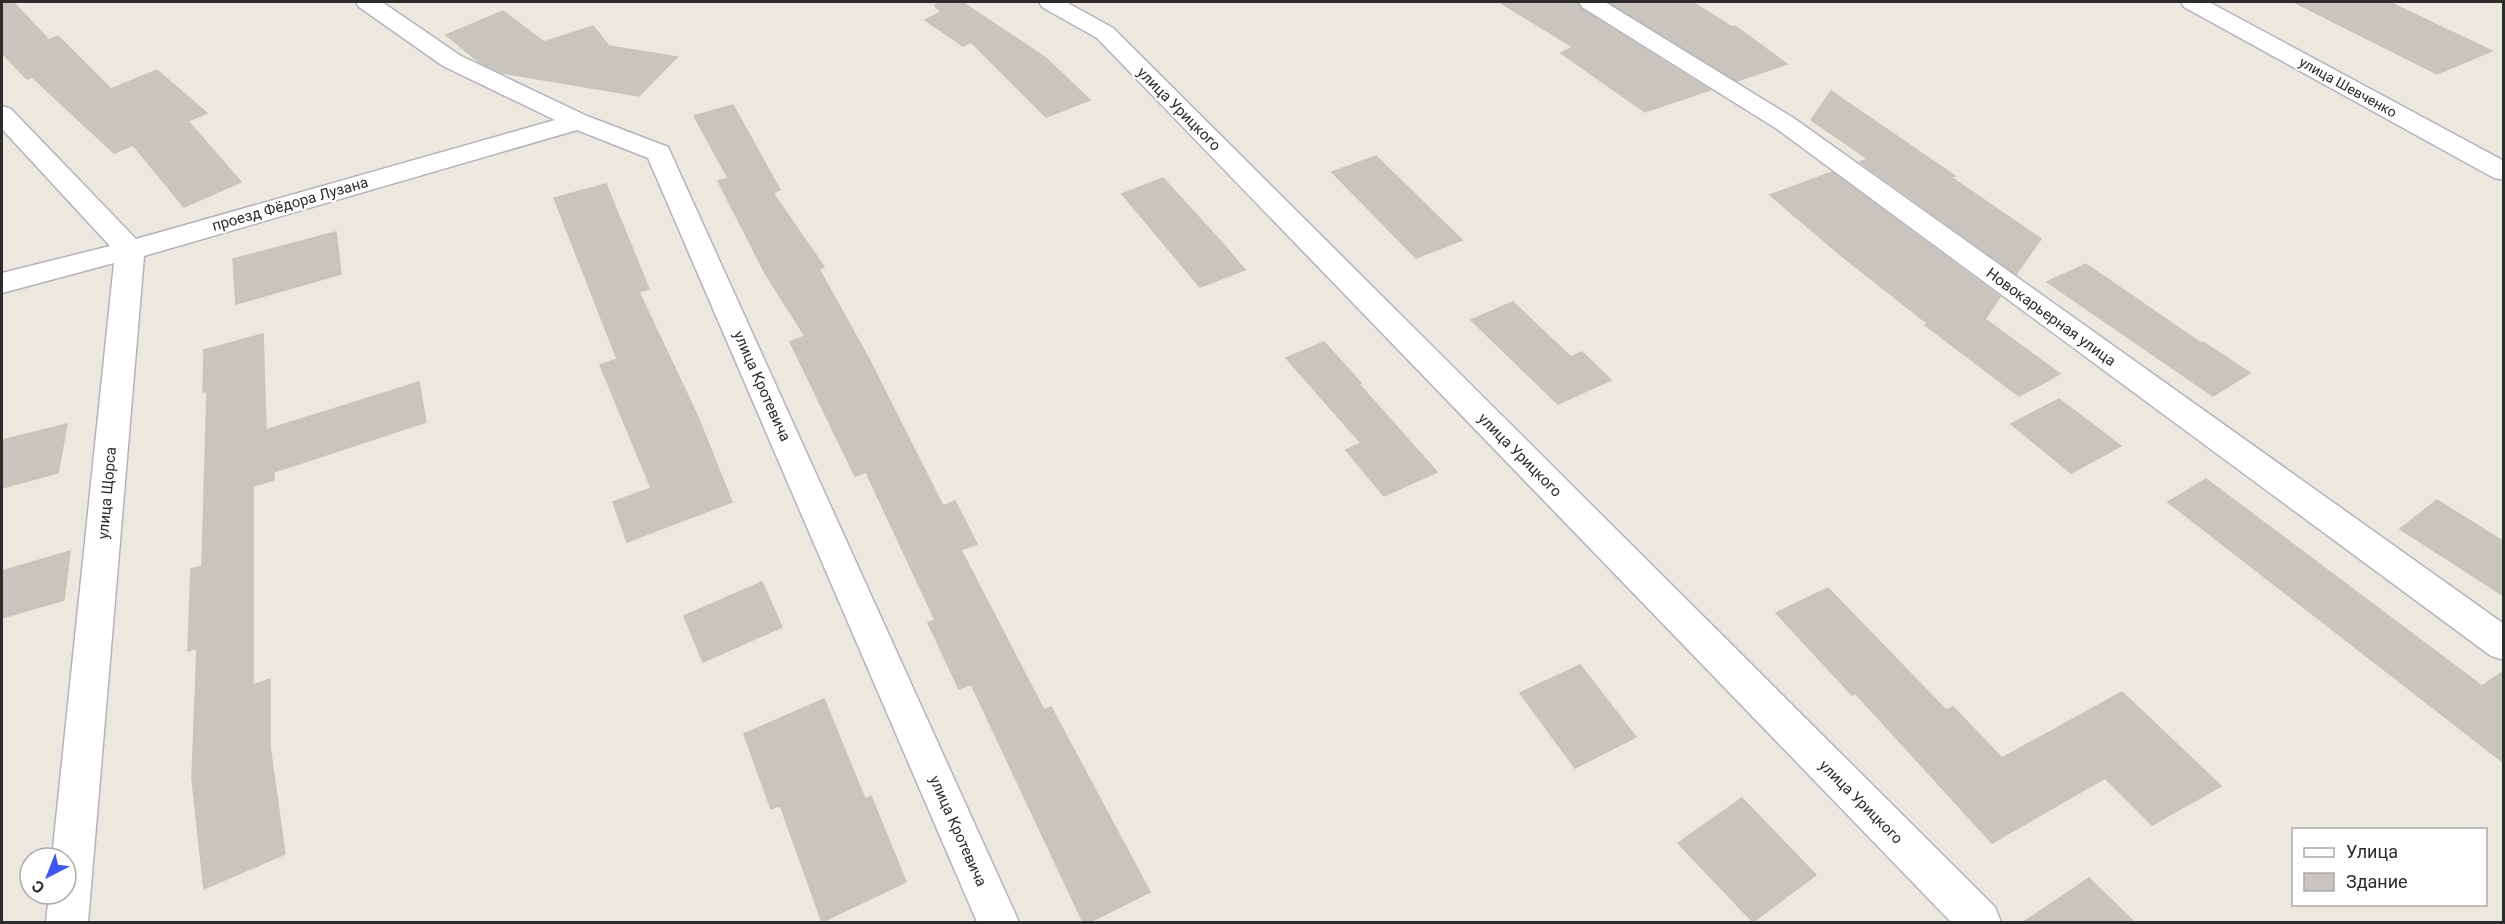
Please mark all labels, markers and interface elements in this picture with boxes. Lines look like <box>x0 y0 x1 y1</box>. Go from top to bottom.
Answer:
street label: улица Шевченко <box>2296 54 2400 120</box>
street label: улица Урицкого <box>1133 63 1225 155</box>
street label: проезд Фёдора Лузана <box>210 173 370 235</box>
street label: Новокарьерная улица <box>1983 264 2119 370</box>
street label: улица Кротевича <box>730 328 794 444</box>
street label: улица Урицкого <box>1474 409 1566 501</box>
street label: улица Щорса <box>94 446 120 540</box>
street label: улица Урицкого <box>1815 756 1907 848</box>
street label: улица Кротевича <box>926 773 990 889</box>
legend <box>2292 828 2487 906</box>
text: Улица <box>2346 841 2398 862</box>
north arrow <box>18 846 78 906</box>
text: Здание <box>2346 871 2408 892</box>
text: С <box>28 876 49 897</box>

